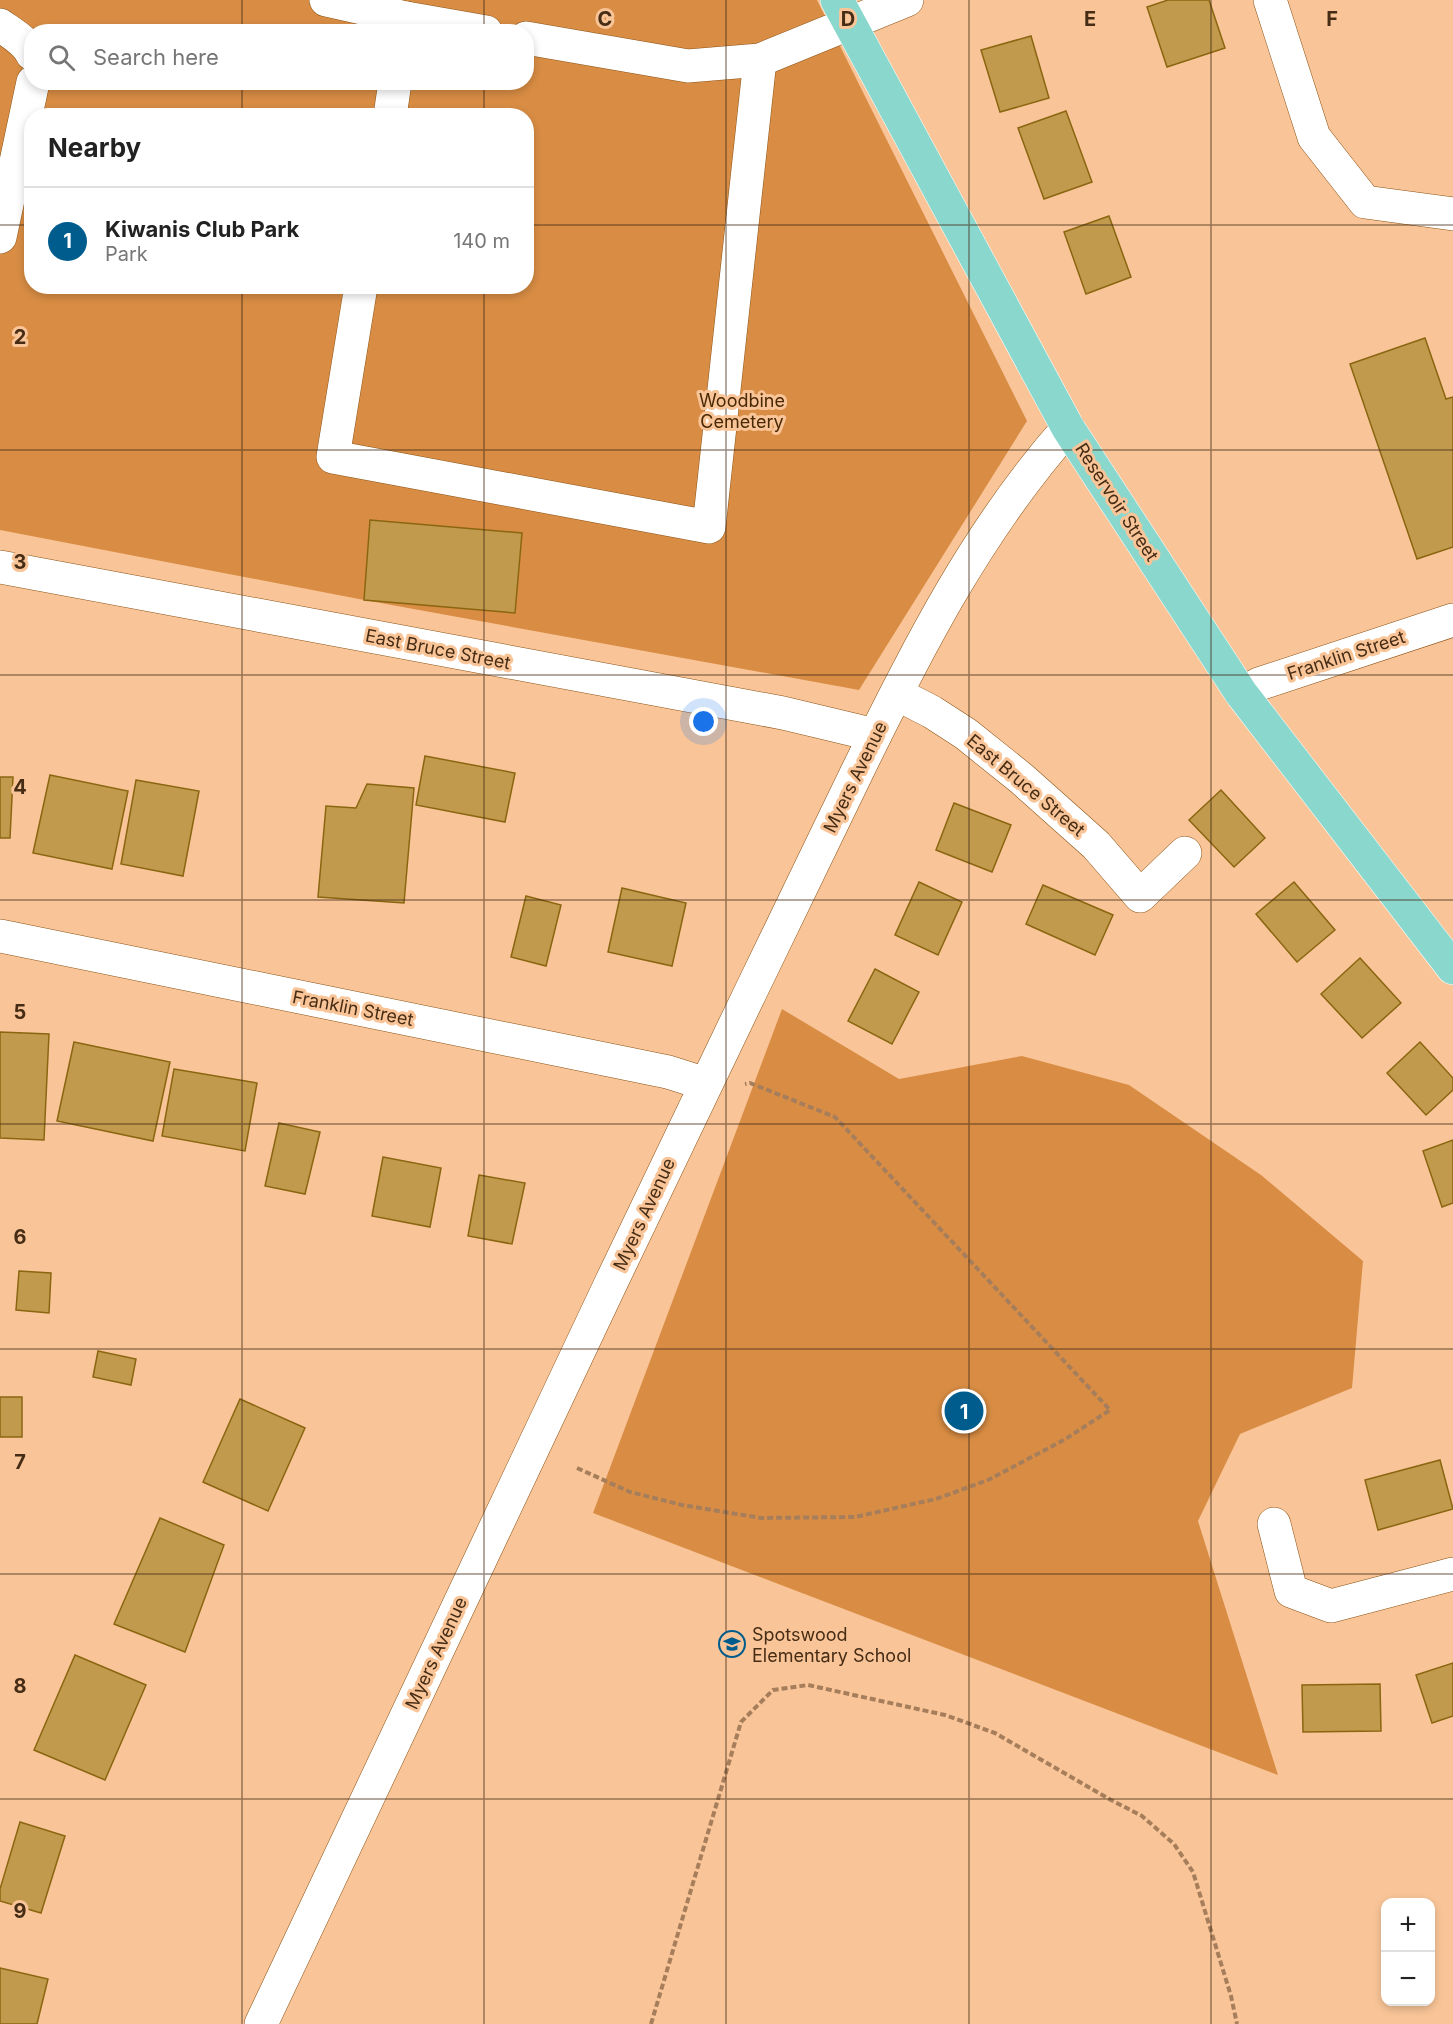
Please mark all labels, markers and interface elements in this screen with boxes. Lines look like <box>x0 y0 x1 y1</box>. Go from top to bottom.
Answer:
text: C <box>598 7 612 31</box>
text: D <box>841 7 855 31</box>
text: E <box>1084 7 1096 31</box>
text: F <box>1326 7 1338 31</box>
search box <box>24 24 534 90</box>
icon: search <box>45 41 78 74</box>
text: Search here <box>93 44 219 70</box>
text: Nearby <box>48 132 141 163</box>
text: Kiwanis Club Park <box>105 216 299 242</box>
text: 1 <box>63 229 72 253</box>
text: 140 m <box>453 229 510 253</box>
text: Park <box>105 242 148 266</box>
text: 2 <box>14 325 26 349</box>
park label: Woodbine Cemetery <box>699 390 785 432</box>
street label: Reservoir Street <box>1071 439 1163 565</box>
text: 3 <box>14 550 26 574</box>
street label: East Bruce Street <box>364 625 512 673</box>
street label: Franklin Street <box>1284 626 1408 684</box>
your location <box>689 707 718 736</box>
street label: Myers Avenue <box>819 718 891 836</box>
street label: East Bruce Street <box>963 730 1089 840</box>
text: 4 <box>13 775 27 799</box>
street label: Franklin Street <box>291 986 415 1030</box>
text: 5 <box>14 1000 26 1024</box>
street label: Myers Avenue <box>609 1155 679 1273</box>
text: 6 <box>14 1225 27 1249</box>
pin: 1 <box>944 1388 984 1434</box>
text: 7 <box>14 1450 26 1474</box>
street label: Myers Avenue <box>401 1594 471 1712</box>
place label: Spotswood Elementary School <box>752 1624 911 1666</box>
school or university icon: Spotswood Elementary School <box>717 1629 747 1659</box>
text: 8 <box>13 1674 27 1698</box>
map controls <box>1381 1898 1435 2006</box>
button: + <box>1381 1898 1435 1952</box>
text: 9 <box>14 1899 27 1923</box>
button: − <box>1381 1952 1435 2006</box>

